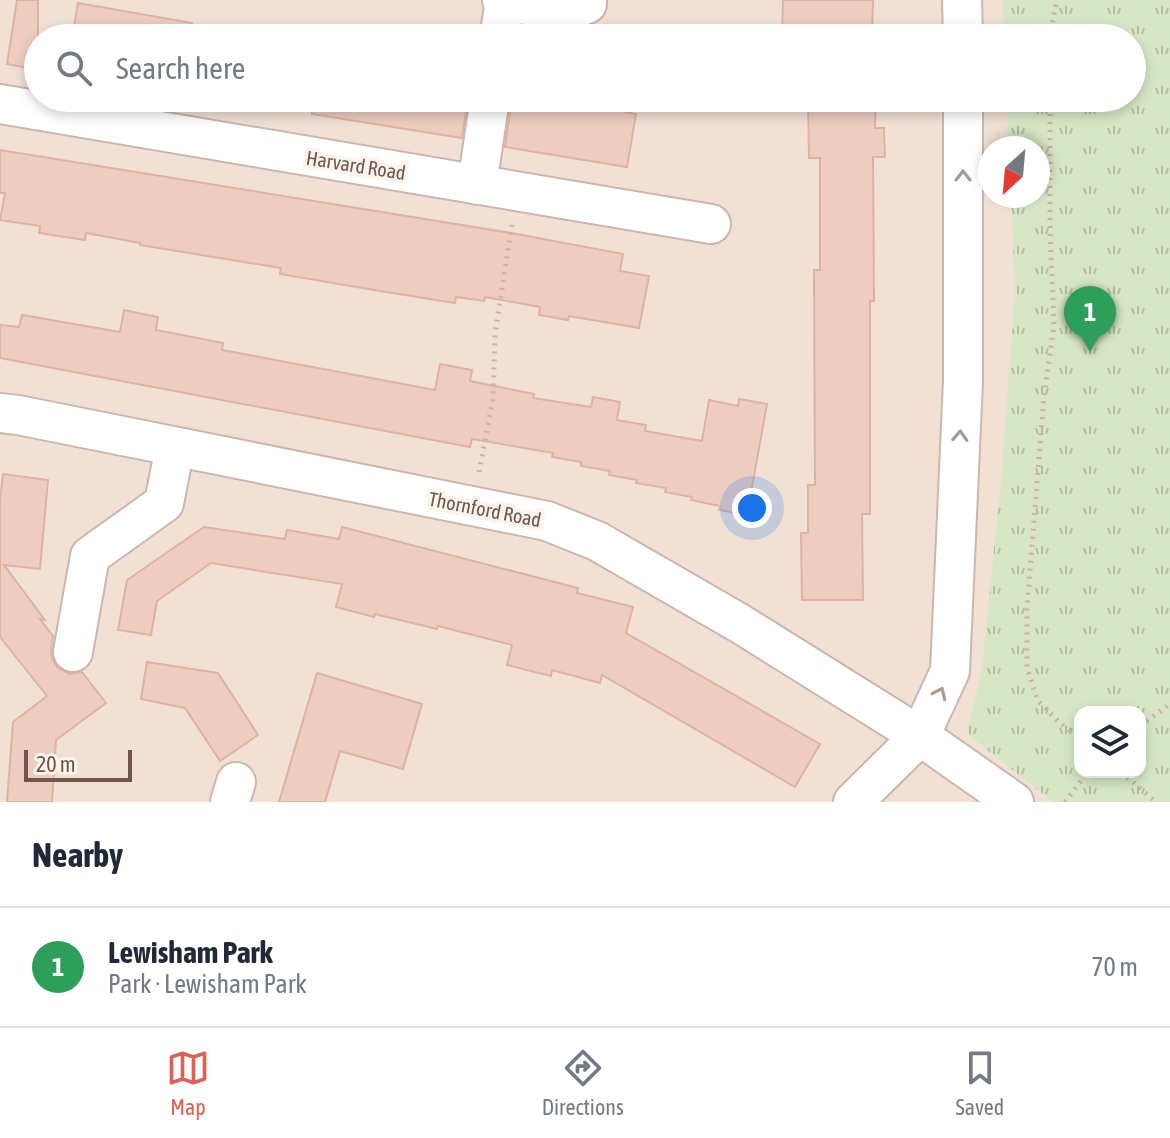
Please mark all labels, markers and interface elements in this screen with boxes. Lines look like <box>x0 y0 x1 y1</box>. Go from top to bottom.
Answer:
search box <box>24 24 1146 112</box>
icon: search <box>52 46 96 90</box>
text: Search here <box>116 51 245 85</box>
north arrow <box>978 136 1050 208</box>
street label: Harvard Road <box>305 146 407 184</box>
one-way arrow <box>954 169 972 182</box>
pin: 1 <box>1064 286 1116 352</box>
one-way arrow <box>952 429 969 442</box>
street label: Thornford Road <box>427 487 543 531</box>
your location <box>732 488 772 528</box>
one-way arrow <box>930 687 946 701</box>
map controls <box>1074 706 1146 778</box>
button: layers <box>1074 706 1146 778</box>
scale bar <box>24 746 132 782</box>
text: 20 m <box>36 751 76 777</box>
text: Nearby <box>32 835 123 874</box>
text: Lewisham Park <box>108 935 273 969</box>
text: 1 <box>52 952 64 982</box>
text: 70 m <box>1091 952 1138 982</box>
text: Park · Lewisham Park <box>108 969 307 999</box>
tab: Map <box>166 1046 210 1120</box>
tab: Directions <box>542 1046 624 1120</box>
tab: Saved <box>955 1046 1004 1120</box>

